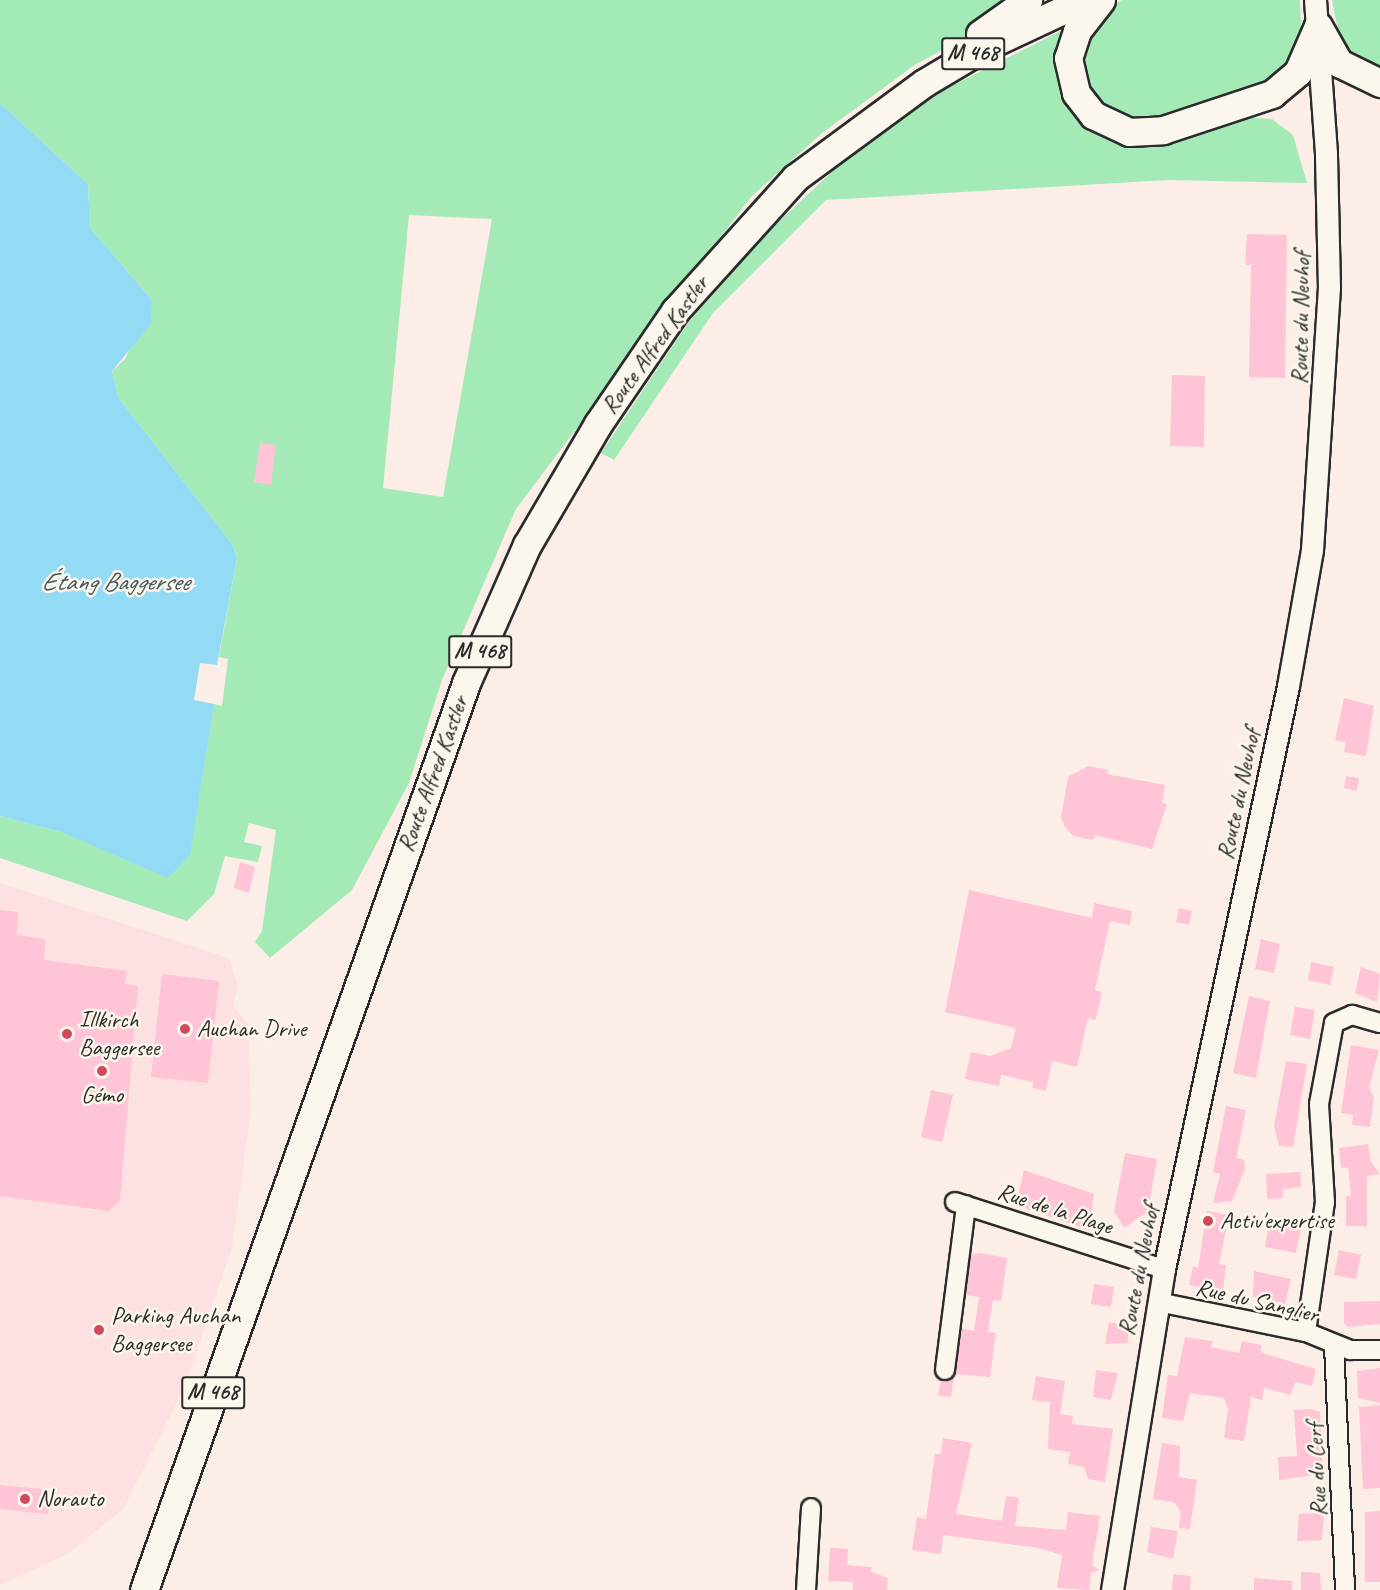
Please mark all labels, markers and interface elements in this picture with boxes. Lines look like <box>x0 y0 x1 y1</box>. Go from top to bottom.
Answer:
road number: M 468 <box>940 35 1006 73</box>
street label: Route du Neuhof <box>1285 251 1317 385</box>
street label: Route Alfred Kastler <box>595 270 715 420</box>
water label: Étang Baggersee <box>41 566 189 598</box>
road number: M 468 <box>447 633 513 671</box>
street label: Route Alfred Kastler <box>391 692 475 856</box>
street label: Route du Neuhof <box>1211 726 1267 862</box>
place label: Illkirch Baggersee <box>79 1006 159 1062</box>
place label: Auchan Drive <box>197 1015 306 1043</box>
marker: Auchan Drive <box>178 1022 192 1036</box>
marker: Illkirch Baggersee <box>60 1027 74 1041</box>
marker: Gémo <box>95 1064 109 1078</box>
place label: Gémo <box>81 1081 123 1109</box>
street label: Rue de la Plage <box>993 1177 1117 1241</box>
street label: Route du Neuhof <box>1112 1202 1166 1338</box>
place label: Activ'expertise <box>1220 1207 1334 1235</box>
marker: Activ'expertise <box>1201 1214 1215 1228</box>
street label: Rue du Sanglier <box>1193 1273 1321 1329</box>
place label: Parking Auchan Baggersee <box>111 1302 239 1358</box>
marker: Parking Auchan Baggersee <box>92 1323 106 1337</box>
road number: M 468 <box>180 1374 246 1412</box>
street label: Rue du Cerf <box>1300 1423 1334 1517</box>
place label: Norauto <box>37 1485 103 1513</box>
marker: Norauto <box>18 1492 32 1506</box>

